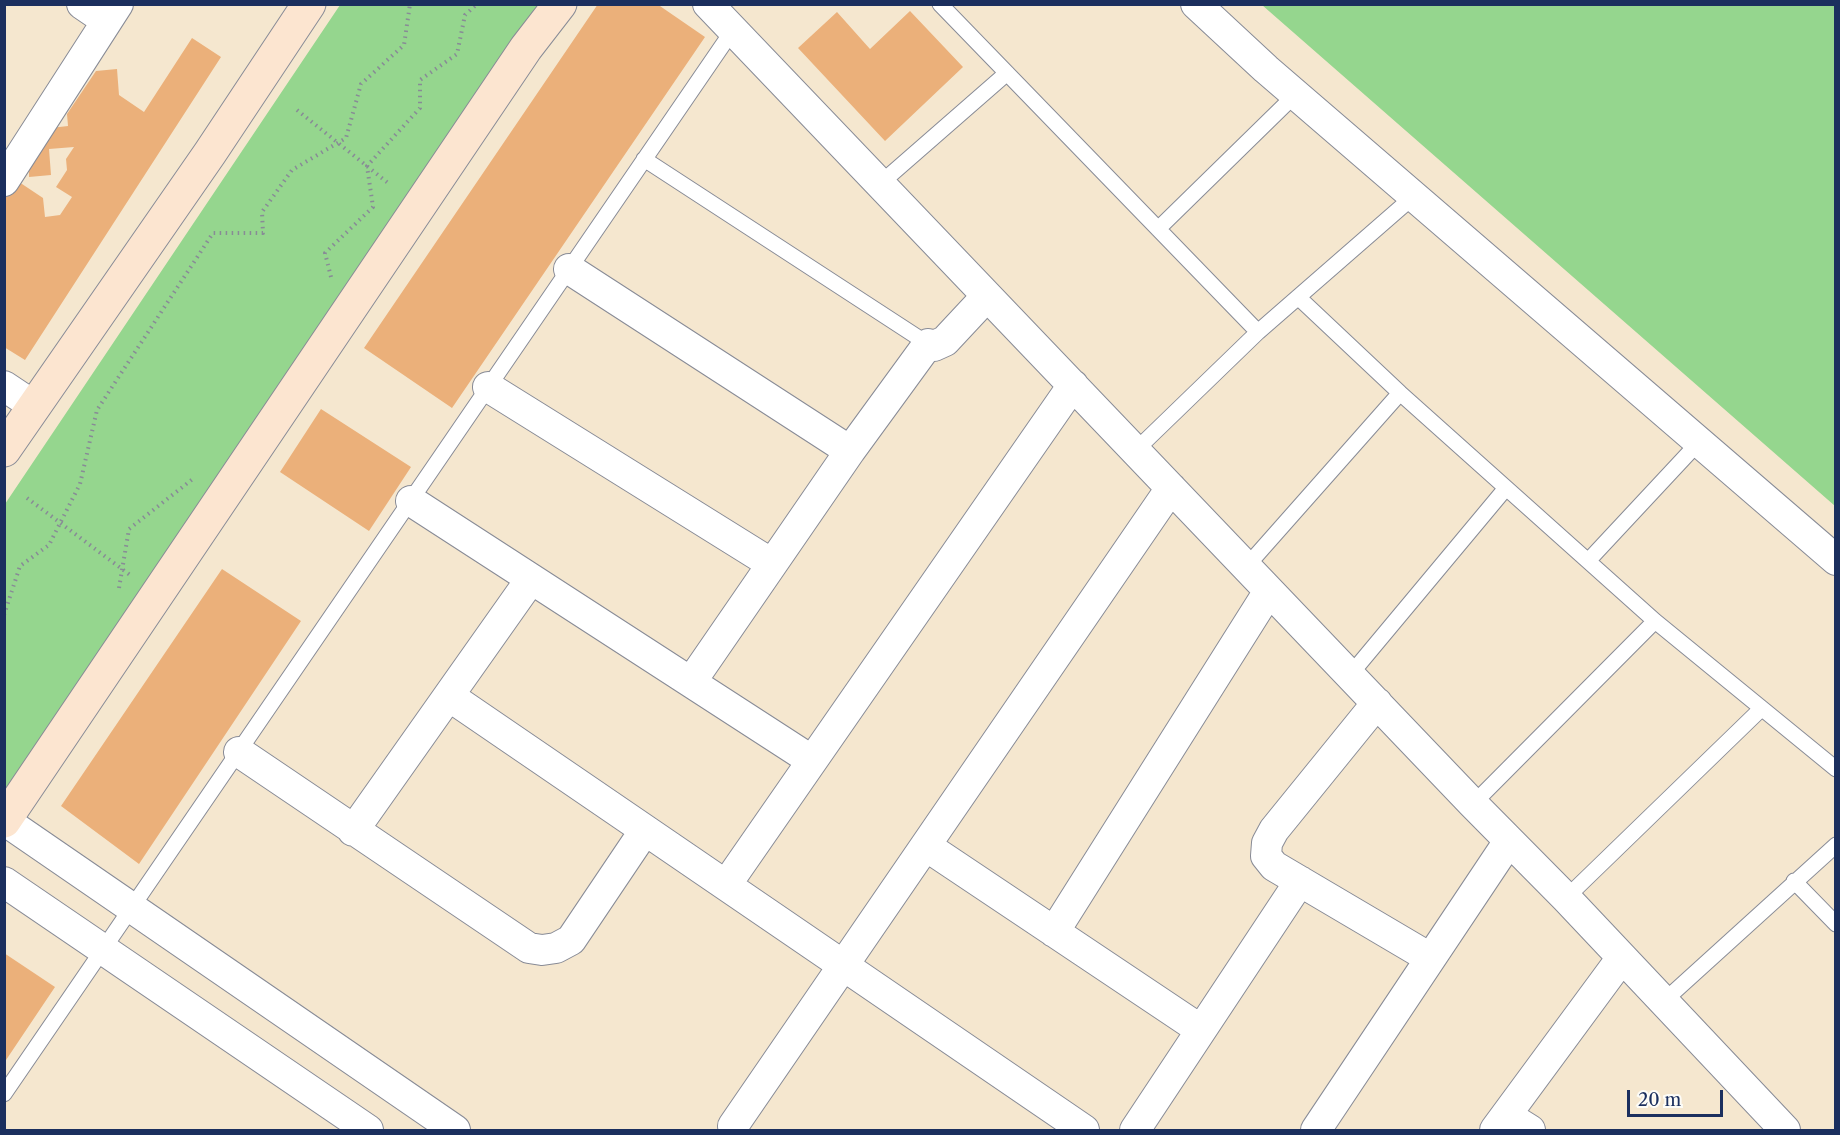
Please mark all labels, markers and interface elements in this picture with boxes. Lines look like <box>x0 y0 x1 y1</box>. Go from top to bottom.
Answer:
scale bar <box>1630 1078 1726 1116</box>
text: 20 m <box>1638 1089 1681 1111</box>

